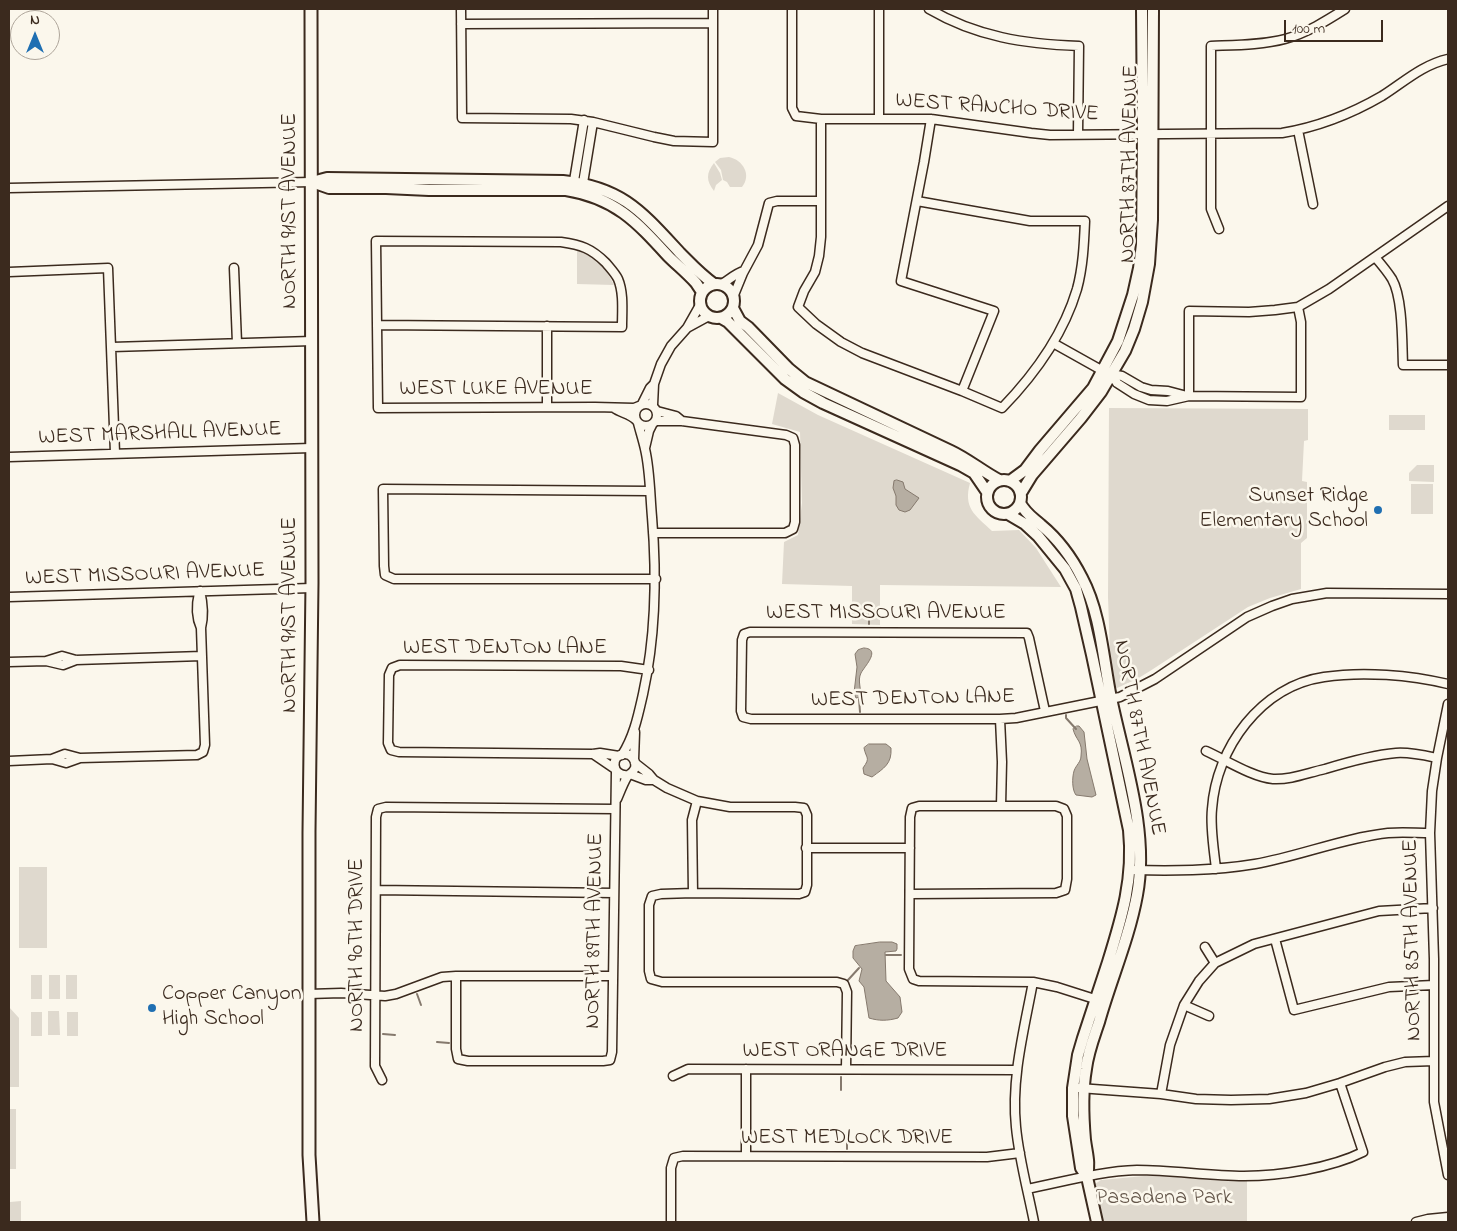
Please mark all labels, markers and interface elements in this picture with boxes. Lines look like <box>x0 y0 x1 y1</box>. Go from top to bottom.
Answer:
north arrow <box>10 10 60 60</box>
text: N <box>30 10 40 31</box>
scale bar <box>1287 10 1386 42</box>
text: 100 m <box>1292 18 1325 40</box>
street label: NORTH 87TH AVENUE <box>1116 65 1146 263</box>
street label: WEST RANCHO DRIVE <box>894 89 1100 129</box>
street label: NORTH 91ST AVENUE <box>278 113 304 309</box>
street label: WEST LUKE AVENUE <box>399 377 593 403</box>
street label: WEST MARSHALL AVENUE <box>38 418 282 452</box>
place label: Sunset Ridge Elementary School <box>1199 484 1368 536</box>
marker: Sunset Ridge Elementary School <box>1372 504 1384 516</box>
street label: NORTH 91ST AVENUE <box>278 517 304 713</box>
street label: WEST MISSOURI AVENUE <box>25 559 265 593</box>
street label: WEST MISSOURI AVENUE <box>766 601 1006 627</box>
street label: WEST DENTON LANE <box>403 636 607 662</box>
street label: NORTH 87TH AVENUE <box>1106 638 1170 838</box>
street label: WEST DENTON LANE <box>811 685 1015 715</box>
street label: NORTH 89TH AVENUE <box>581 833 611 1029</box>
street label: NORTH 85TH AVENUE <box>1399 839 1429 1041</box>
street label: NORTH 90TH DRIVE <box>345 858 371 1032</box>
place label: Copper Canyon High School <box>162 982 302 1034</box>
marker: Copper Canyon High School <box>146 1002 158 1014</box>
street label: WEST ORANGE DRIVE <box>743 1039 947 1065</box>
street label: WEST MEDLOCK DRIVE <box>741 1126 953 1152</box>
park label: Pasadena Park <box>1096 1186 1232 1212</box>

